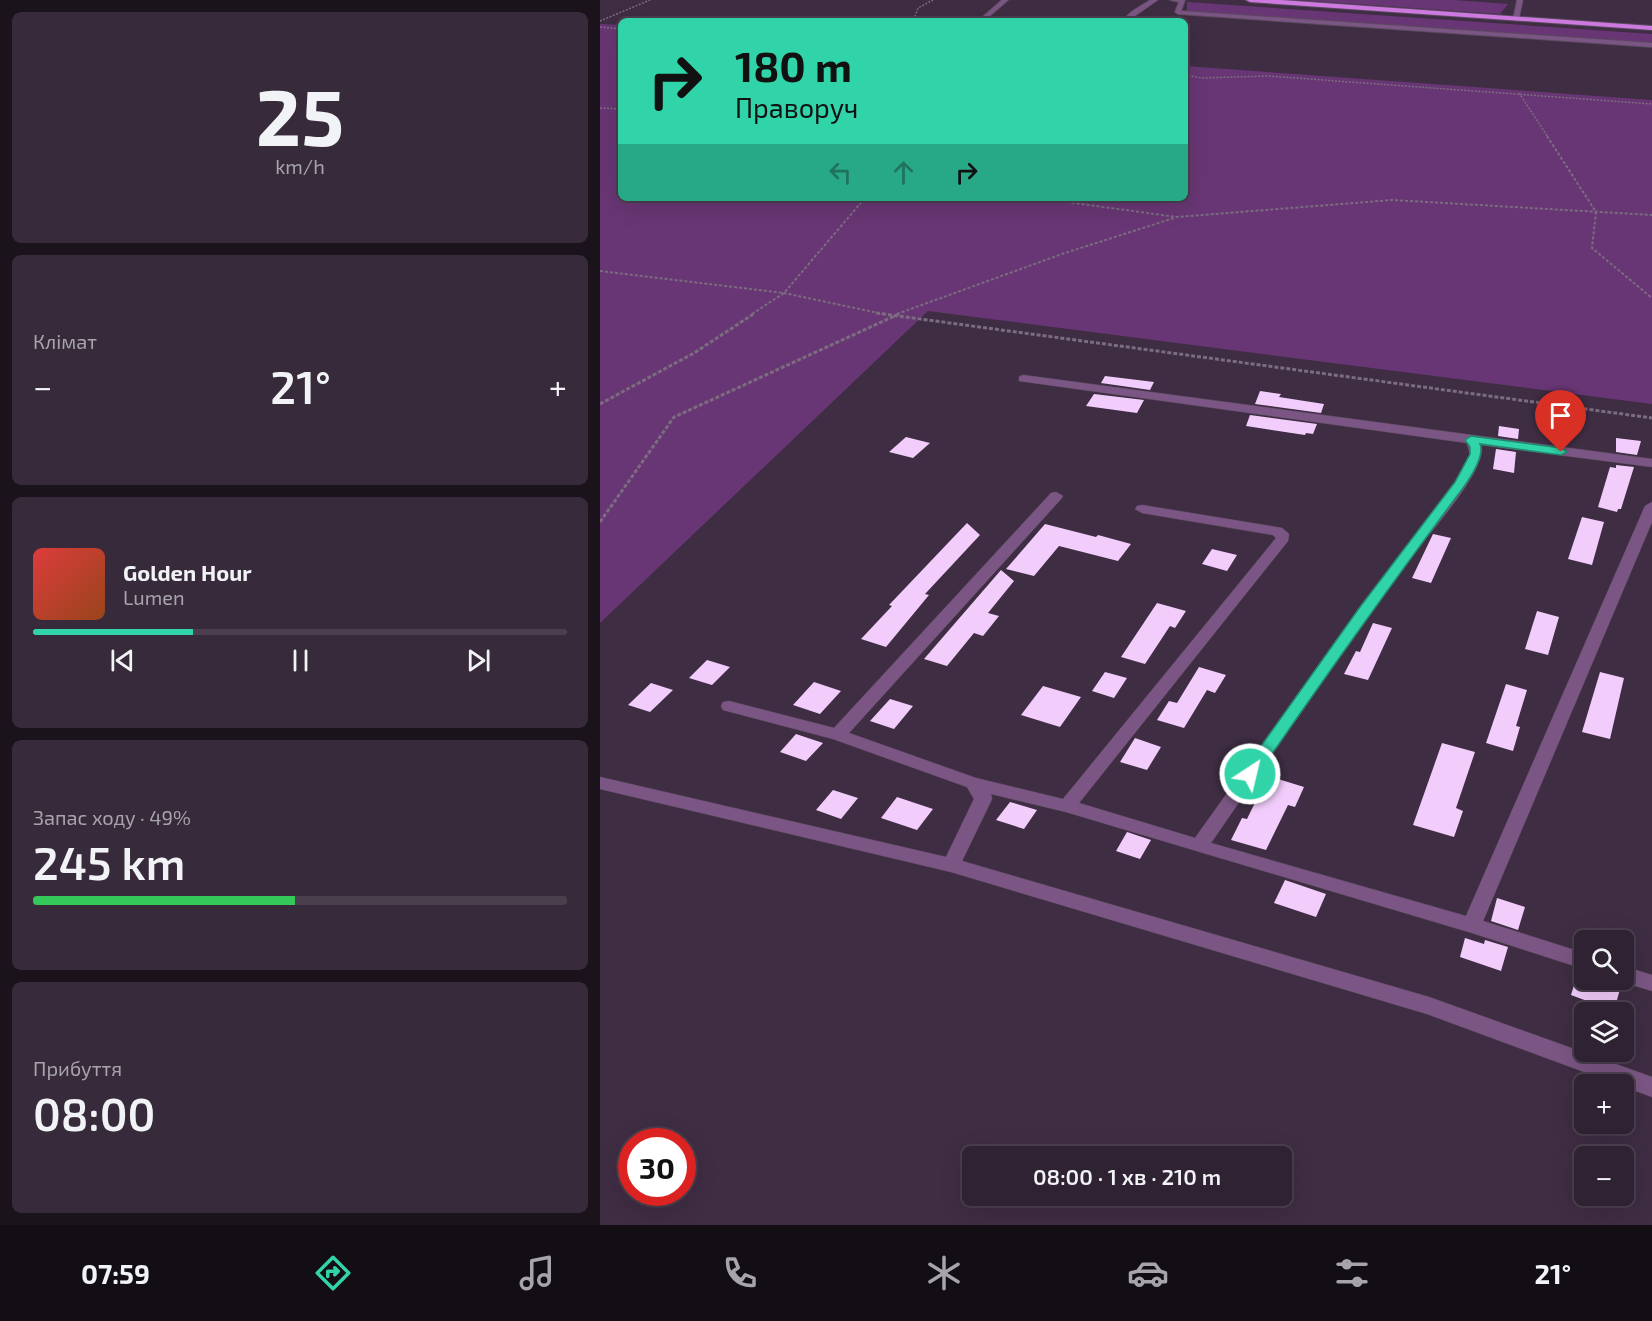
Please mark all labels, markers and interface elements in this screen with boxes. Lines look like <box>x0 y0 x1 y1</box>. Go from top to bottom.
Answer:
text: 180 m <box>735 40 852 90</box>
icon: right <box>636 42 714 120</box>
text: 25 <box>256 68 344 162</box>
text: Праворуч <box>735 91 858 123</box>
text: km/h <box>275 154 325 178</box>
icon: left <box>824 156 857 189</box>
icon: ahead <box>887 156 920 189</box>
icon: right <box>950 156 983 189</box>
text: Клімат <box>33 329 97 353</box>
text: 21° <box>270 359 331 413</box>
text: − <box>33 366 52 406</box>
text: + <box>549 366 567 406</box>
pin <box>1535 390 1586 452</box>
icon: arrive <box>1544 399 1577 432</box>
text: Golden Hour <box>123 559 252 585</box>
text: Lumen <box>123 585 185 609</box>
icon: previous <box>106 644 139 677</box>
icon: pause <box>284 644 317 677</box>
icon: next <box>462 644 495 677</box>
position arrow <box>1218 742 1282 806</box>
text: Запас ходу · 49% <box>33 805 191 829</box>
text: 245 km <box>33 835 185 889</box>
map controls <box>1574 930 1634 1206</box>
button: search <box>1574 930 1634 990</box>
button: layers <box>1574 1002 1634 1062</box>
text: Прибуття <box>33 1056 122 1080</box>
button: + <box>1574 1074 1634 1134</box>
text: 08:00 <box>33 1086 155 1140</box>
speed limit sign: 30 <box>618 1128 696 1206</box>
button: − <box>1574 1146 1634 1206</box>
text: 08:00 · 1 хв · 210 m <box>1033 1163 1221 1189</box>
icon: directions <box>312 1252 354 1294</box>
icon: music <box>516 1252 558 1294</box>
icon: phone <box>719 1252 761 1294</box>
icon: climate <box>923 1252 965 1294</box>
icon: car <box>1127 1252 1169 1294</box>
icon: filters <box>1331 1252 1373 1294</box>
text: 07:59 <box>81 1257 150 1289</box>
text: 21° <box>1534 1257 1571 1289</box>

